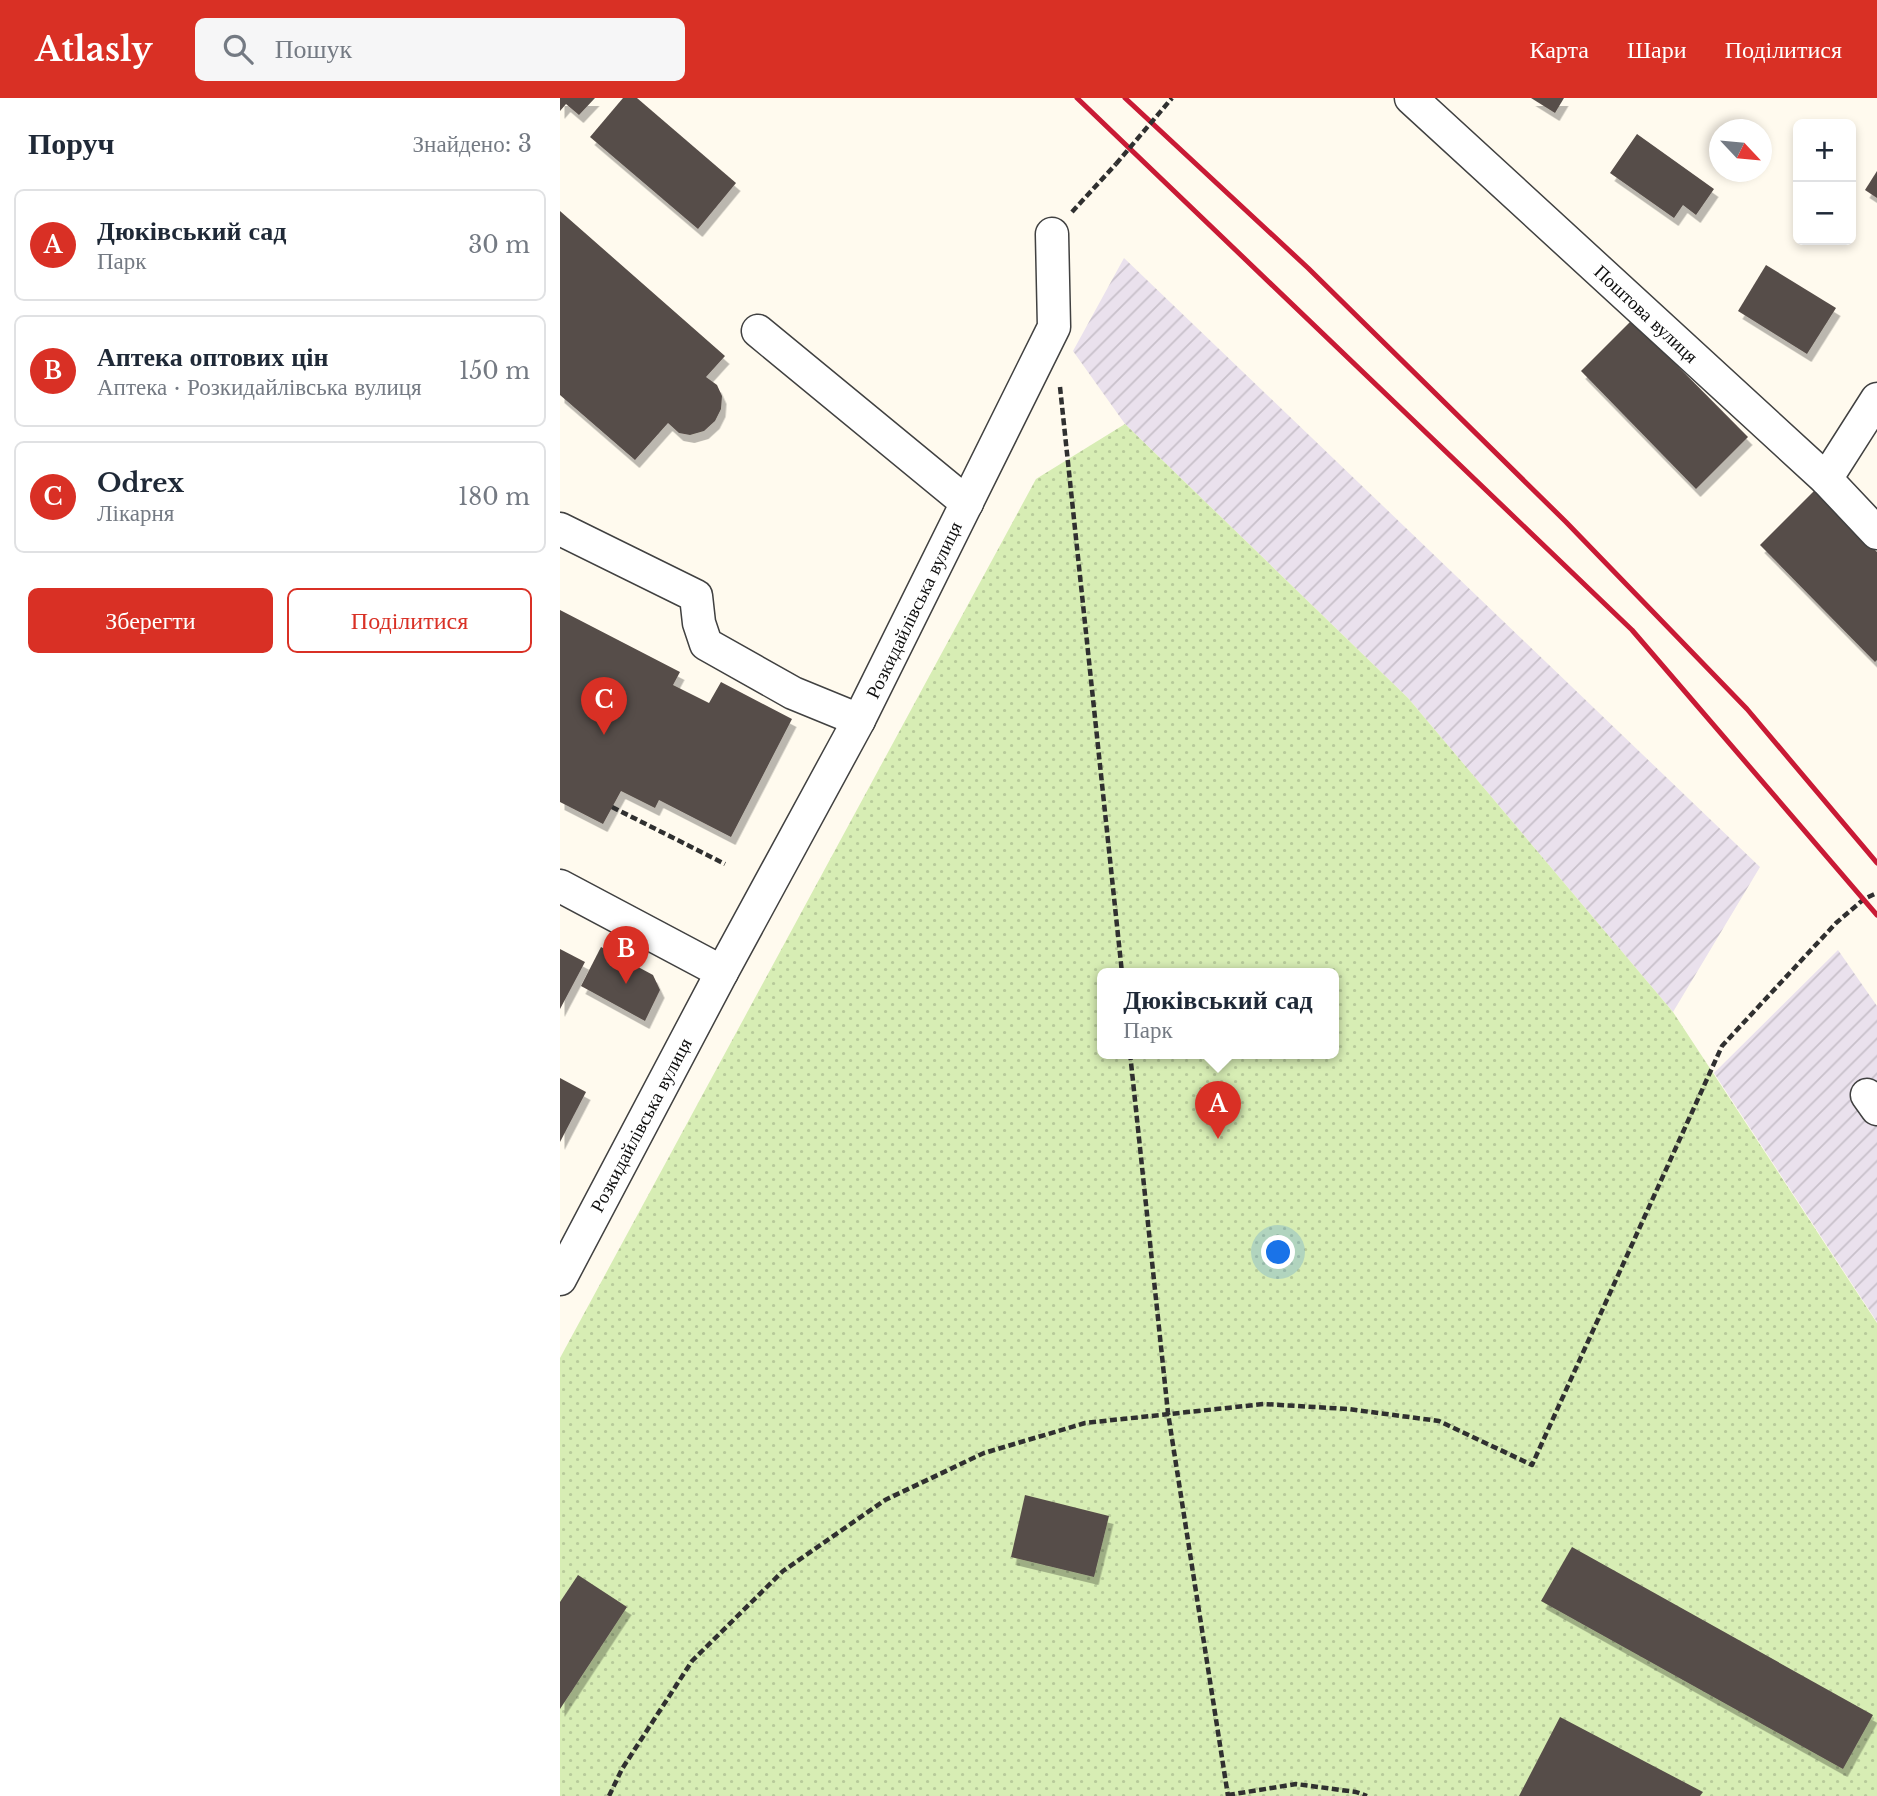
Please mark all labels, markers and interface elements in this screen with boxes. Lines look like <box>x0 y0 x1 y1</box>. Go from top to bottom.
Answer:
search box <box>195 18 685 81</box>
text: Atlasly <box>35 29 153 70</box>
icon: search <box>219 30 257 68</box>
text: Пошук <box>275 33 352 65</box>
text: Карта <box>1529 35 1589 64</box>
text: Шари <box>1627 35 1687 64</box>
text: Поділитися <box>1725 35 1842 64</box>
north arrow <box>1709 119 1772 182</box>
map controls <box>1793 119 1856 245</box>
button: + <box>1793 119 1856 182</box>
text: Поруч <box>28 125 115 162</box>
text: Знайдено: 3 <box>413 130 532 158</box>
button: − <box>1793 182 1856 245</box>
text: Дюківський сад <box>97 215 286 247</box>
text: A <box>44 231 62 259</box>
text: 30 m <box>468 231 530 259</box>
text: Парк <box>97 247 147 275</box>
street label: Поштова вулиця <box>1589 260 1703 368</box>
text: Аптека оптових цін <box>97 341 328 373</box>
text: B <box>44 357 62 385</box>
text: 150 m <box>459 357 530 385</box>
text: Аптека · Розкидайлівська вулиця <box>97 373 422 401</box>
text: Odrex <box>97 467 184 499</box>
text: C <box>44 483 62 511</box>
text: 180 m <box>458 483 530 511</box>
text: Лікарня <box>97 499 174 527</box>
street label: Розкидайлівська вулиця <box>861 518 967 702</box>
button: Зберегти <box>28 588 273 653</box>
button: Поділитися <box>287 588 532 653</box>
pin: C <box>581 677 627 735</box>
pin: B <box>603 926 649 984</box>
popup <box>1097 968 1339 1059</box>
text: Дюківський сад <box>1123 984 1313 1016</box>
text: Парк <box>1123 1016 1173 1044</box>
street label: Розкидайлівська вулиця <box>585 1034 697 1216</box>
pin: A <box>1195 1081 1241 1139</box>
your location <box>1261 1235 1295 1269</box>

